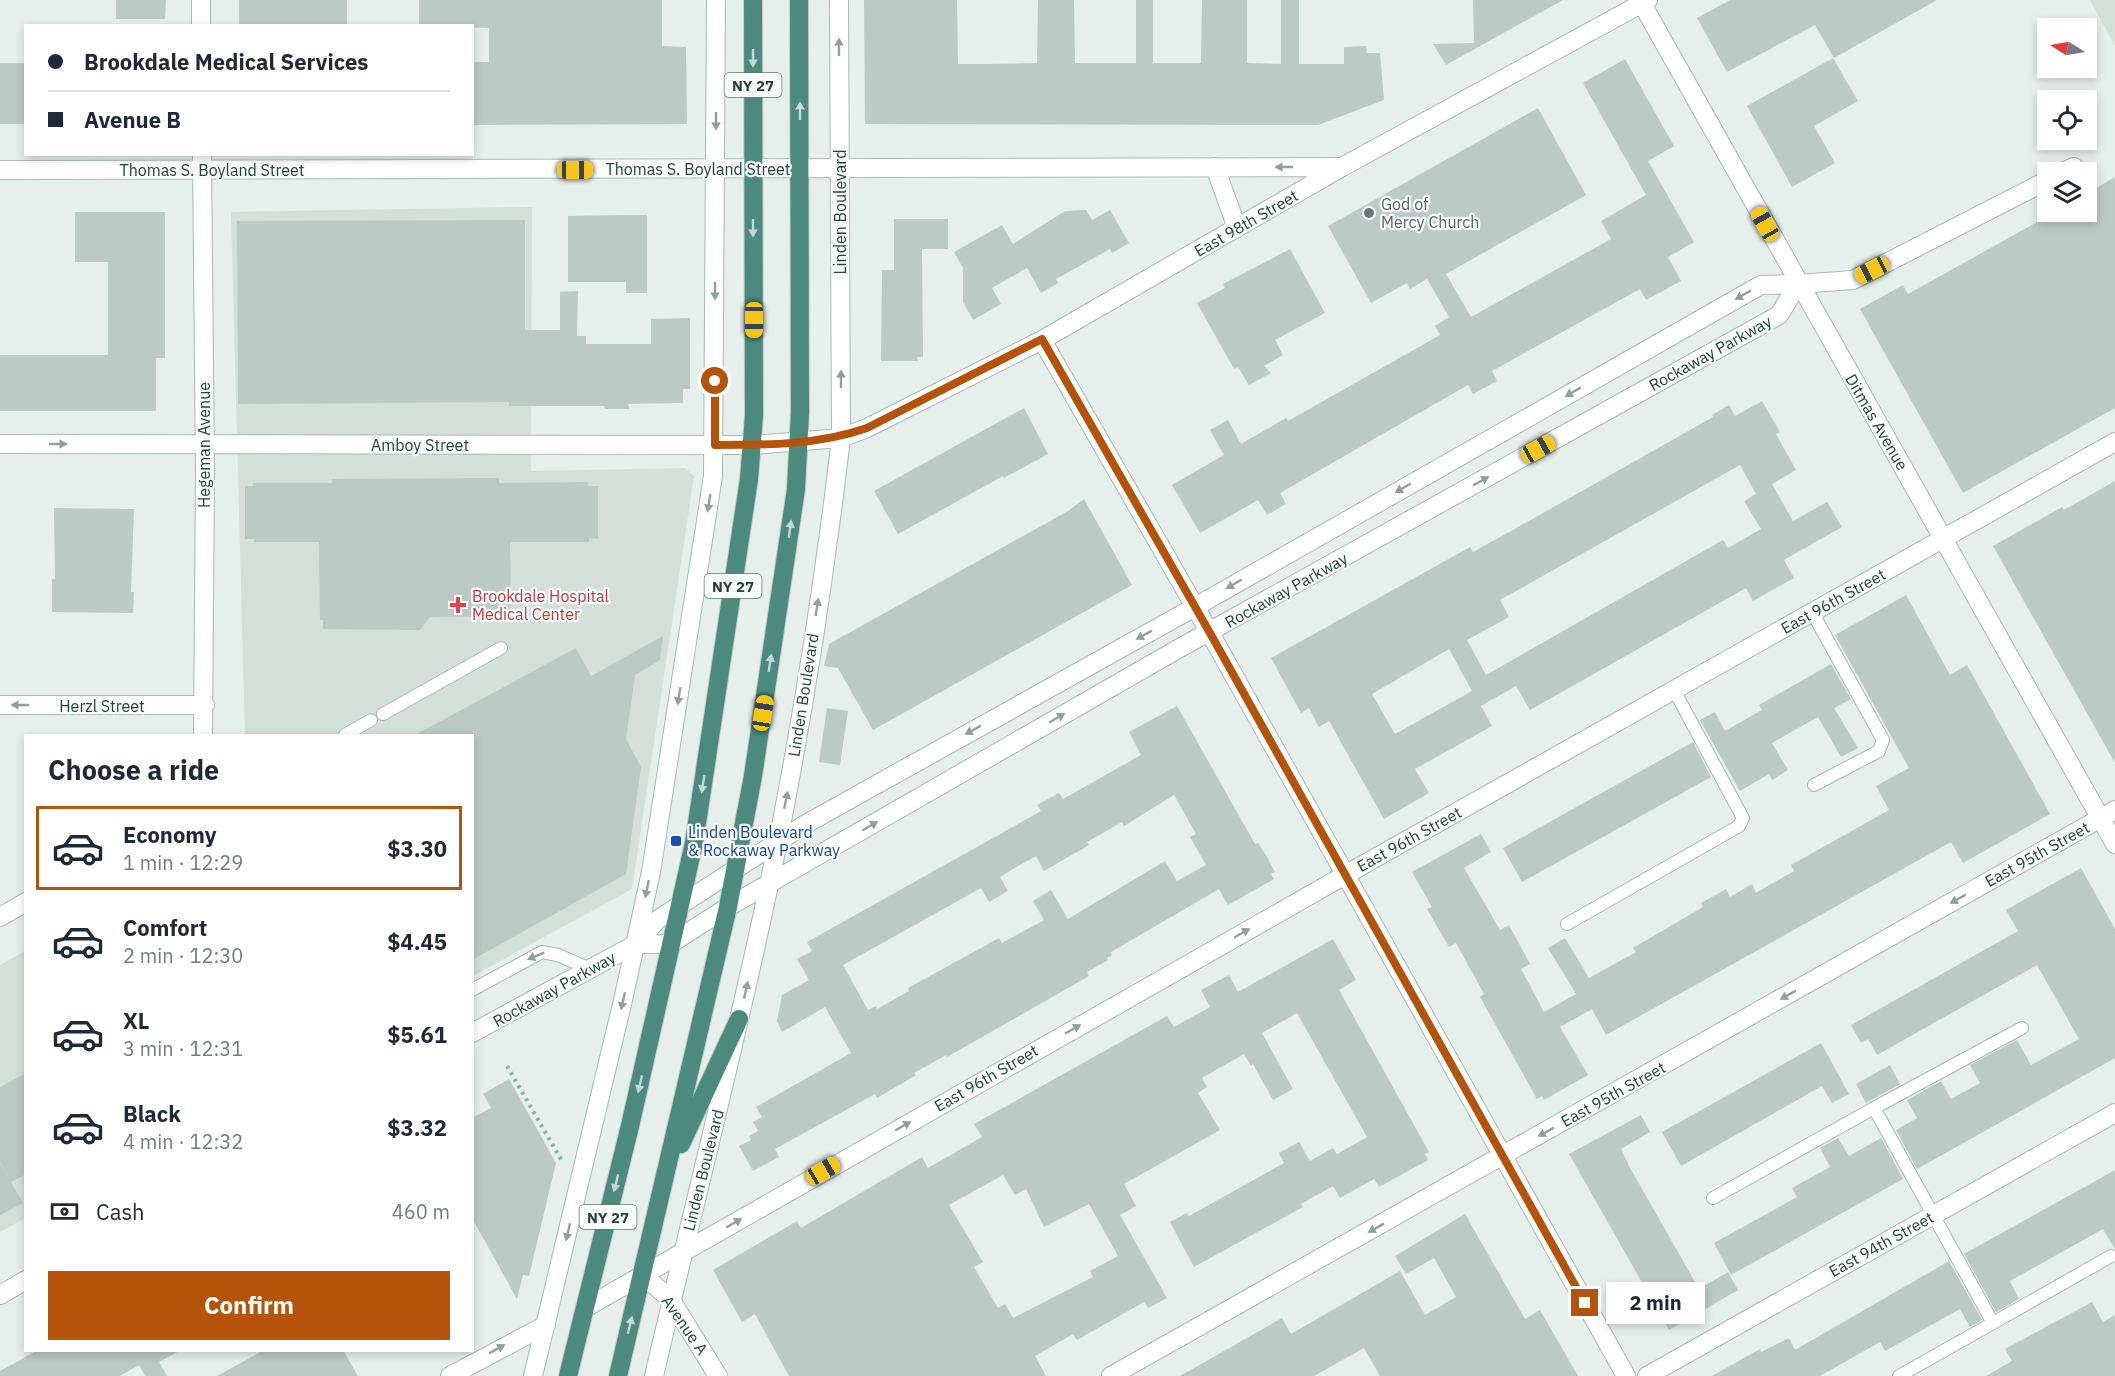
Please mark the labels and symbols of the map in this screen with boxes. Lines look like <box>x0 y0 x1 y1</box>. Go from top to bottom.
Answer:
north arrow <box>2037 18 2097 78</box>
one-way arrow <box>834 38 844 57</box>
one-way arrow <box>748 49 758 68</box>
road number: NY 27 <box>724 73 782 97</box>
one-way arrow <box>795 101 805 120</box>
one-way arrow <box>711 112 721 131</box>
street label: Linden Boulevard <box>830 150 850 274</box>
street label: Thomas S. Boyland Street <box>606 159 790 179</box>
street label: Thomas S. Boyland Street <box>120 160 304 180</box>
car <box>557 161 593 179</box>
one-way arrow <box>1274 162 1293 172</box>
street label: East 98th Street <box>1191 185 1301 261</box>
place label: God of Mercy Church <box>1381 194 1479 232</box>
car <box>1748 204 1782 244</box>
marker: God of Mercy Church <box>1362 206 1376 220</box>
one-way arrow <box>748 218 758 237</box>
car <box>1852 254 1892 286</box>
one-way arrow <box>710 281 720 300</box>
one-way arrow <box>1734 290 1751 300</box>
car <box>745 302 763 338</box>
street label: Rockaway Parkway <box>1645 311 1775 395</box>
route start <box>701 367 728 394</box>
one-way arrow <box>836 370 846 389</box>
street label: Ditmas Avenue <box>1841 370 1913 474</box>
street label: Hegeman Avenue <box>194 382 214 508</box>
one-way arrow <box>1565 386 1581 397</box>
car <box>1518 432 1558 466</box>
street label: Amboy Street <box>371 435 469 455</box>
one-way arrow <box>49 439 68 449</box>
one-way arrow <box>1473 476 1490 486</box>
one-way arrow <box>1394 483 1411 493</box>
one-way arrow <box>704 494 713 513</box>
one-way arrow <box>786 520 795 539</box>
street label: Rockaway Parkway <box>1221 548 1351 632</box>
street label: East 96th Street <box>1777 564 1889 638</box>
road number: NY 27 <box>704 574 762 598</box>
one-way arrow <box>1225 579 1242 589</box>
place label: Brookdale Hospital Medical Center <box>472 586 609 624</box>
marker: Brookdale Hospital Medical Center <box>449 596 467 614</box>
one-way arrow <box>812 597 821 616</box>
one-way arrow <box>1135 629 1152 639</box>
street label: Linden Boulevard <box>783 632 823 758</box>
one-way arrow <box>766 653 775 672</box>
one-way arrow <box>674 687 683 706</box>
car <box>751 694 775 732</box>
street label: Herzl Street <box>59 696 145 716</box>
one-way arrow <box>11 700 30 710</box>
one-way arrow <box>1049 713 1066 723</box>
one-way arrow <box>965 725 982 735</box>
one-way arrow <box>699 775 708 794</box>
one-way arrow <box>782 790 791 809</box>
street label: East 96th Street <box>1353 802 1465 876</box>
street label: East 95th Street <box>1981 817 2093 891</box>
one-way arrow <box>862 820 878 831</box>
place label: Linden Boulevard & Rockaway Parkway <box>688 822 840 860</box>
marker: Linden Boulevard & Rockaway Parkway <box>669 834 683 848</box>
one-way arrow <box>642 879 652 898</box>
one-way arrow <box>1949 894 1966 904</box>
one-way arrow <box>1234 928 1251 938</box>
street label: Rockaway Parkway <box>489 947 619 1031</box>
one-way arrow <box>527 952 545 962</box>
one-way arrow <box>742 981 751 1000</box>
one-way arrow <box>1780 990 1797 1000</box>
one-way arrow <box>618 992 627 1011</box>
one-way arrow <box>1065 1024 1081 1035</box>
street label: East 96th Street <box>931 1040 1041 1116</box>
street label: East 95th Street <box>1557 1057 1669 1131</box>
one-way arrow <box>634 1074 644 1093</box>
street label: Linden Boulevard <box>678 1107 728 1233</box>
one-way arrow <box>895 1121 912 1131</box>
one-way arrow <box>1537 1127 1554 1137</box>
car <box>803 1154 843 1188</box>
one-way arrow <box>611 1174 621 1192</box>
road number: NY 27 <box>580 1205 636 1229</box>
street label: East 94th Street <box>1825 1207 1937 1281</box>
one-way arrow <box>726 1217 742 1228</box>
one-way arrow <box>563 1222 572 1241</box>
one-way arrow <box>1367 1223 1384 1233</box>
callout: 2 min <box>1606 1282 1705 1324</box>
route end <box>1571 1289 1598 1316</box>
street label: Avenue A <box>657 1292 713 1358</box>
one-way arrow <box>626 1316 636 1334</box>
one-way arrow <box>489 1344 505 1355</box>

